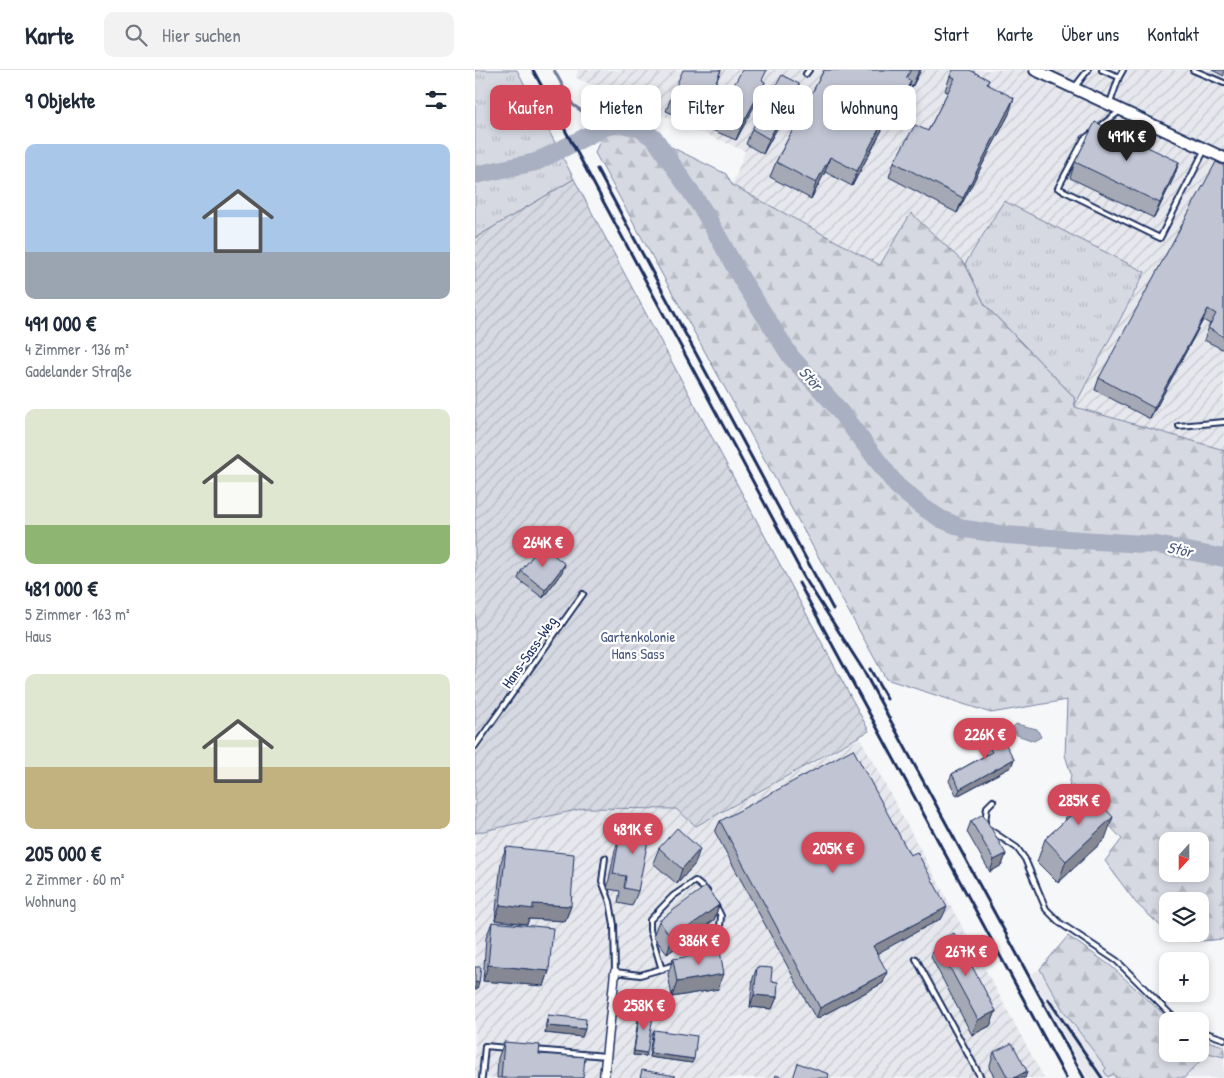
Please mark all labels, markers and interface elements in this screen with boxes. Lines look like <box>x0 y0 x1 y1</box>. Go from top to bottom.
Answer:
search box <box>104 12 454 57</box>
text: Karte <box>25 19 74 51</box>
icon: search <box>122 21 150 49</box>
text: Hier suchen <box>162 22 241 48</box>
text: Start <box>934 22 969 47</box>
text: Karte <box>997 22 1033 47</box>
text: Über uns <box>1061 22 1119 47</box>
text: Kontakt <box>1147 22 1199 47</box>
chip: Kaufen <box>490 85 571 130</box>
chip: Mieten <box>581 85 661 130</box>
chip: Filter <box>671 85 743 130</box>
chip: Neu <box>753 85 813 130</box>
chip: Wohnung <box>823 85 916 130</box>
text: 9 Objekte <box>25 86 95 115</box>
icon: filters <box>422 86 450 114</box>
pin: 491K € <box>1086 119 1168 162</box>
text: 491K € <box>1108 125 1146 147</box>
icon: home <box>193 176 283 266</box>
text: 491 000 € <box>25 309 96 338</box>
text: 4 Zimmer · 136 m² <box>25 338 129 360</box>
text: Gadelander Straße <box>25 360 132 382</box>
water label: Stör <box>794 361 829 396</box>
icon: home <box>193 441 283 531</box>
pin: 264K € <box>502 526 584 568</box>
text: 264K € <box>523 531 563 553</box>
water label: Stör <box>1165 536 1196 563</box>
text: 481 000 € <box>25 574 98 603</box>
text: 5 Zimmer · 163 m² <box>25 603 130 625</box>
street label: Hans-Sass-Weg <box>496 611 562 692</box>
text: Haus <box>25 625 51 647</box>
park label: Gartenkolonie Hans Sass <box>600 626 676 664</box>
icon: home <box>193 706 283 796</box>
pin: 226K € <box>944 718 1026 760</box>
text: 226K € <box>964 723 1006 745</box>
pin: 285K € <box>1038 784 1120 826</box>
text: 285K € <box>1059 789 1099 811</box>
pin: 481K € <box>592 812 674 855</box>
text: 481K € <box>614 818 652 840</box>
pin: 205K € <box>792 832 874 874</box>
north arrow <box>1159 832 1209 882</box>
map controls <box>1159 832 1209 1062</box>
text: 205K € <box>812 837 854 859</box>
text: 205 000 € <box>25 839 101 868</box>
text: 2 Zimmer · 60 m² <box>25 868 125 890</box>
text: Wohnung <box>25 890 76 912</box>
button: layers <box>1159 892 1209 942</box>
pin: 386K € <box>658 924 740 966</box>
text: 386K € <box>679 929 719 951</box>
pin: 267K € <box>925 934 1007 977</box>
text: 267K € <box>945 940 987 962</box>
button: + <box>1159 952 1209 1002</box>
pin: 258K € <box>603 988 685 1031</box>
text: 258K € <box>624 994 664 1016</box>
button: − <box>1159 1012 1209 1062</box>

